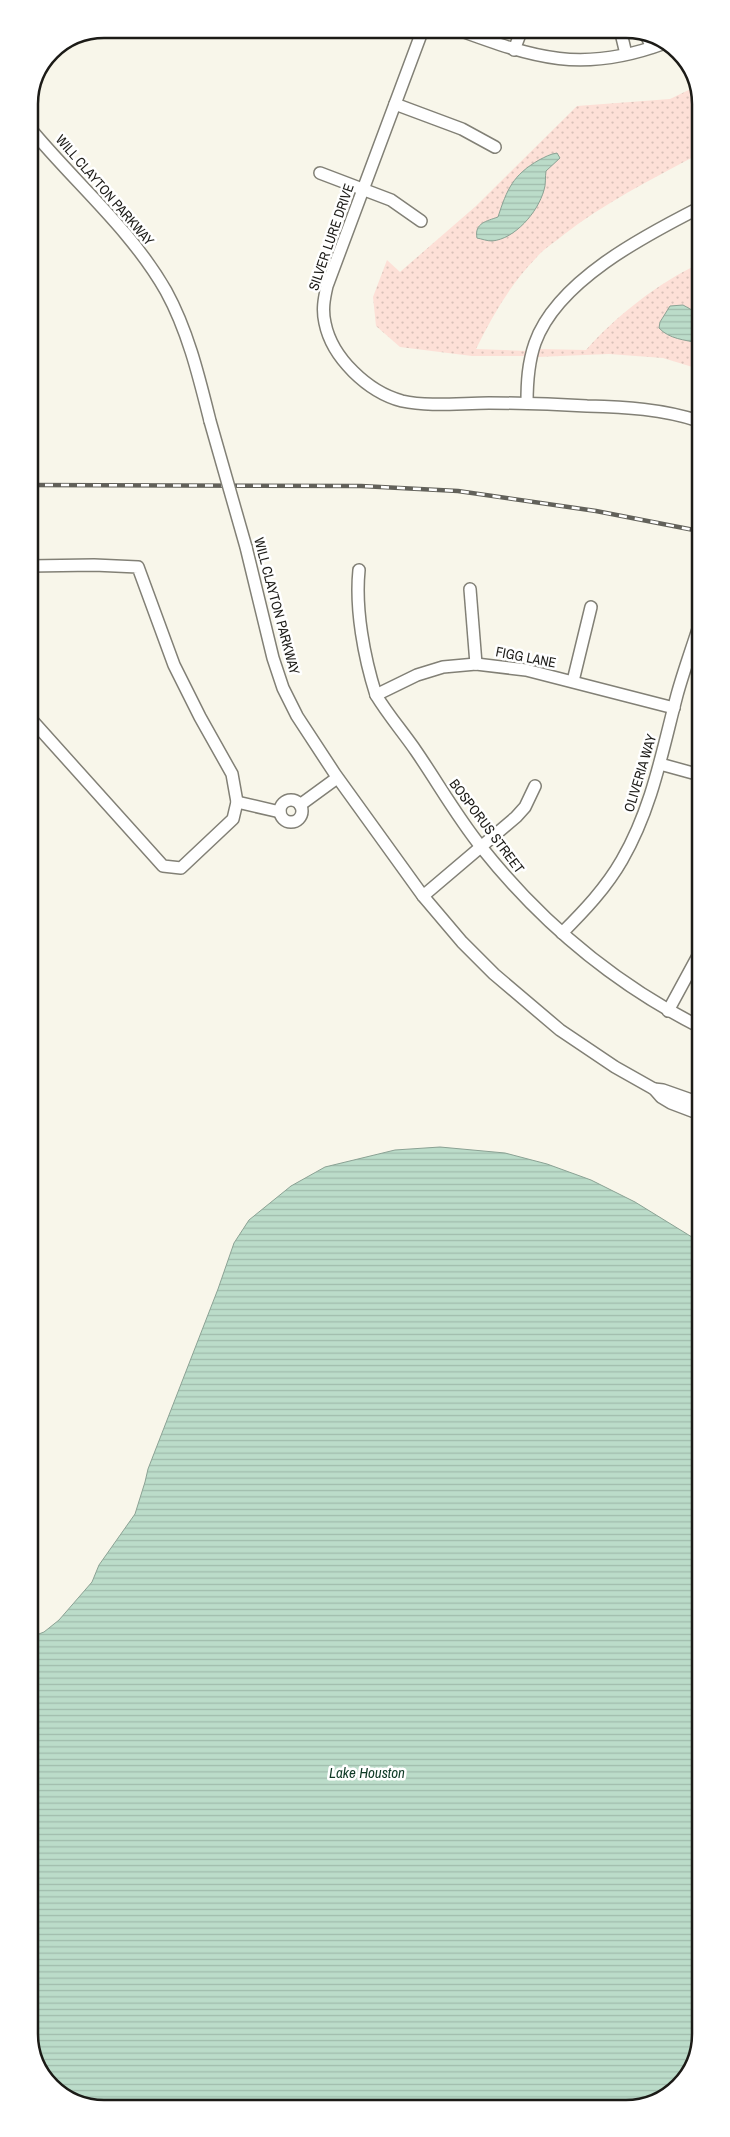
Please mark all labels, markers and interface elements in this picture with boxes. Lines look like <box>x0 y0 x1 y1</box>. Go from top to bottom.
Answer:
street label: WILL CLAYTON PARKWAY <box>52 131 158 249</box>
street label: SILVER LURE DRIVE <box>304 181 358 293</box>
street label: WILL CLAYTON PARKWAY <box>250 535 304 677</box>
street label: FIGG LANE <box>494 642 558 672</box>
street label: OLIVERIA WAY <box>620 732 660 814</box>
street label: BOSPORUS STREET <box>446 775 528 877</box>
water label: Lake Houston <box>329 1762 405 1783</box>

